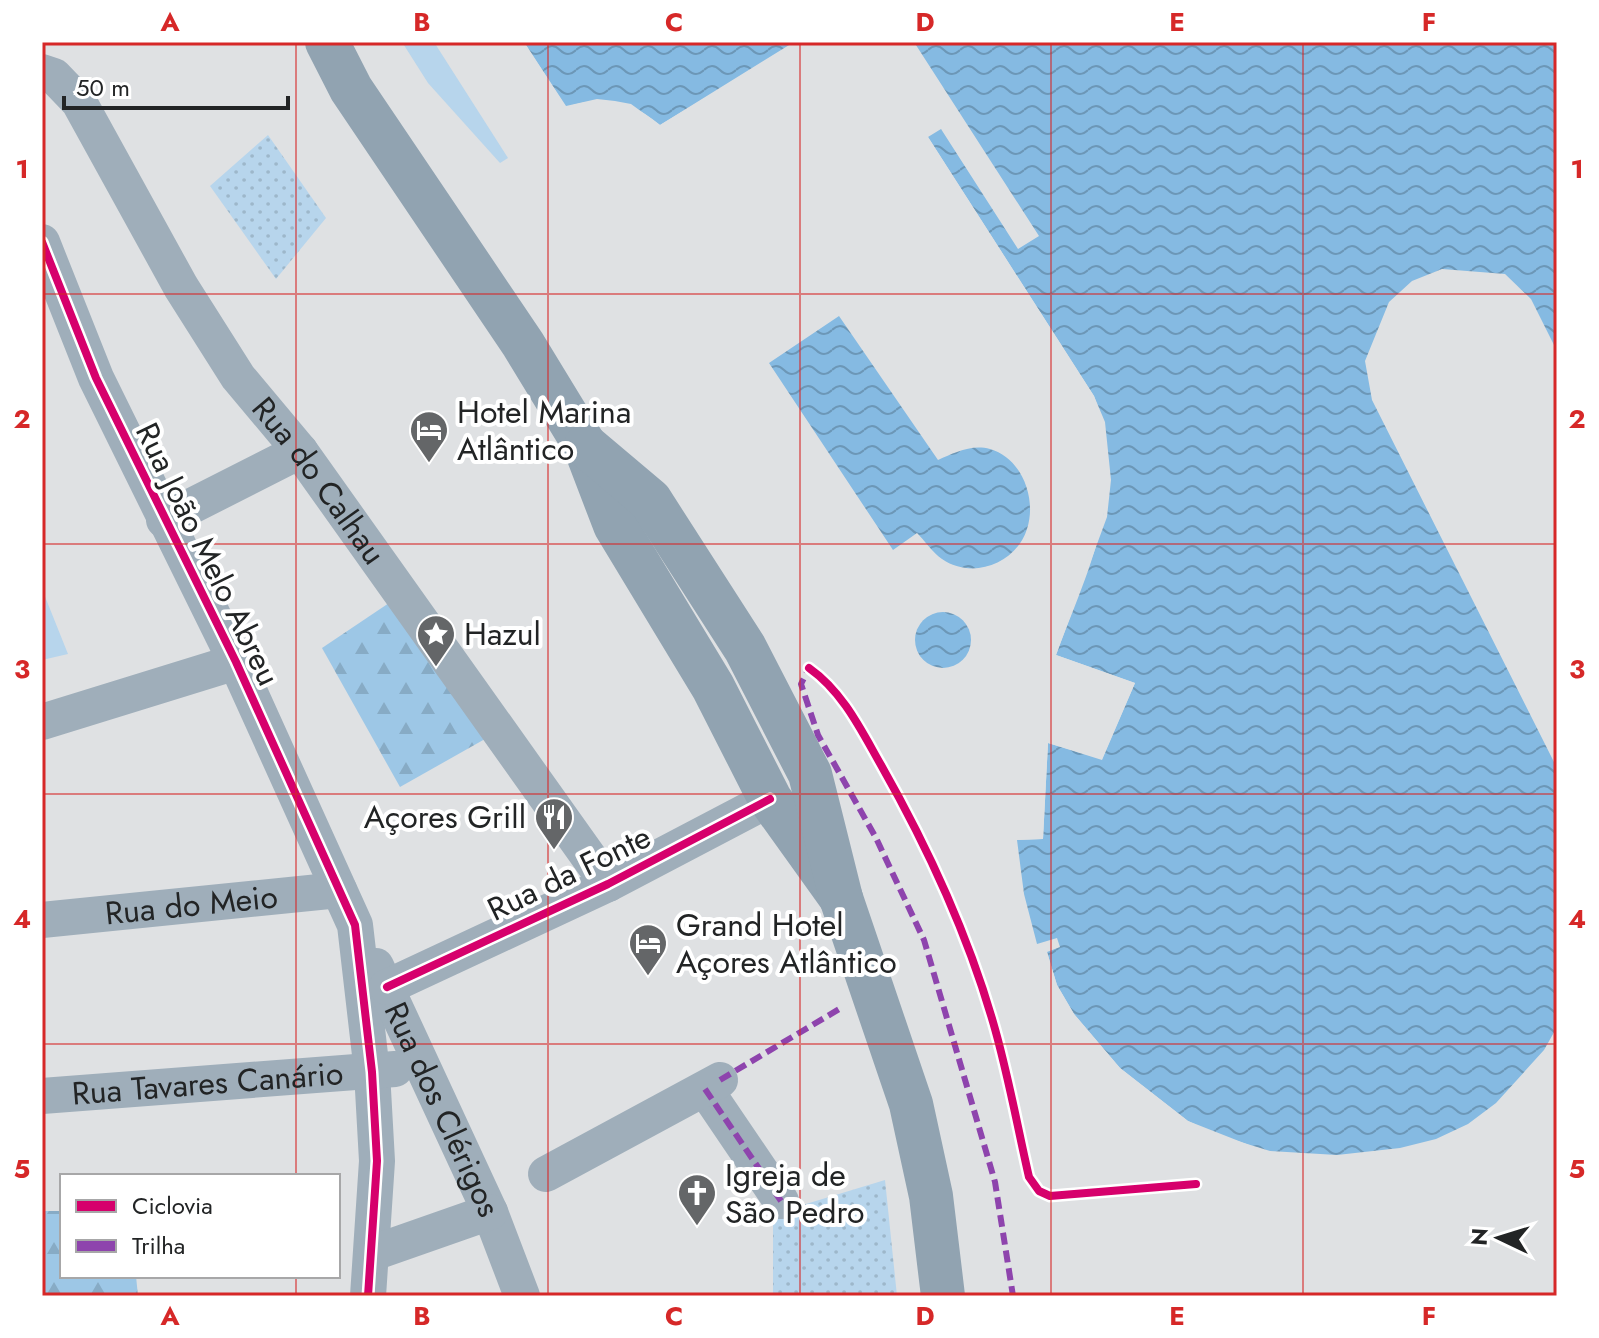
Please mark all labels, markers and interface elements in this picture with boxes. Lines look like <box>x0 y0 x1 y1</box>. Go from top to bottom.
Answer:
text: A <box>159 3 180 41</box>
text: B <box>413 3 431 41</box>
text: C <box>665 3 683 41</box>
text: D <box>915 3 935 41</box>
text: E <box>1169 3 1185 41</box>
text: F <box>1422 3 1436 41</box>
scale bar <box>64 60 288 110</box>
text: 50 m <box>76 70 130 105</box>
text: 1 <box>15 150 29 188</box>
text: 1 <box>1570 150 1584 188</box>
street label: Rua do Calhau <box>241 387 397 574</box>
place label: Hotel Marina Atlântico <box>457 389 631 472</box>
text: 2 <box>13 400 31 438</box>
text: 2 <box>1568 400 1586 438</box>
hotel icon: Hotel Marina Atlântico <box>408 409 450 464</box>
street label: Rua João Melo Abreu <box>124 415 292 693</box>
place label: Hazul <box>464 611 541 657</box>
place icon: Hazul <box>415 613 457 668</box>
text: 3 <box>14 650 30 688</box>
text: 3 <box>1569 650 1585 688</box>
place label: Açores Grill <box>364 794 526 840</box>
restaurant icon: Açores Grill <box>533 796 575 851</box>
street label: Rua da Fonte <box>480 814 658 932</box>
street label: Rua do Meio <box>103 873 280 937</box>
text: 4 <box>13 900 31 938</box>
text: 4 <box>1568 900 1586 938</box>
place label: Grand Hotel Açores Atlântico <box>676 902 897 985</box>
hotel icon: Grand Hotel Açores Atlântico <box>627 922 669 977</box>
street label: Rua dos Clérigos <box>373 995 512 1224</box>
street label: Rua Tavares Canário <box>70 1050 345 1117</box>
text: 5 <box>14 1150 30 1188</box>
text: 5 <box>1569 1150 1585 1188</box>
place label: Igreja de São Pedro <box>725 1152 864 1235</box>
church icon: Igreja de São Pedro <box>676 1172 718 1227</box>
legend <box>60 1174 340 1278</box>
text: Ciclovia <box>132 1188 213 1223</box>
north arrow <box>1459 1198 1539 1278</box>
text: N <box>1462 1227 1496 1246</box>
text: Trilha <box>132 1228 185 1263</box>
text: A <box>159 1297 180 1335</box>
text: B <box>413 1297 431 1335</box>
text: C <box>665 1297 683 1335</box>
text: D <box>915 1297 935 1335</box>
text: E <box>1169 1297 1185 1335</box>
text: F <box>1422 1297 1436 1335</box>

